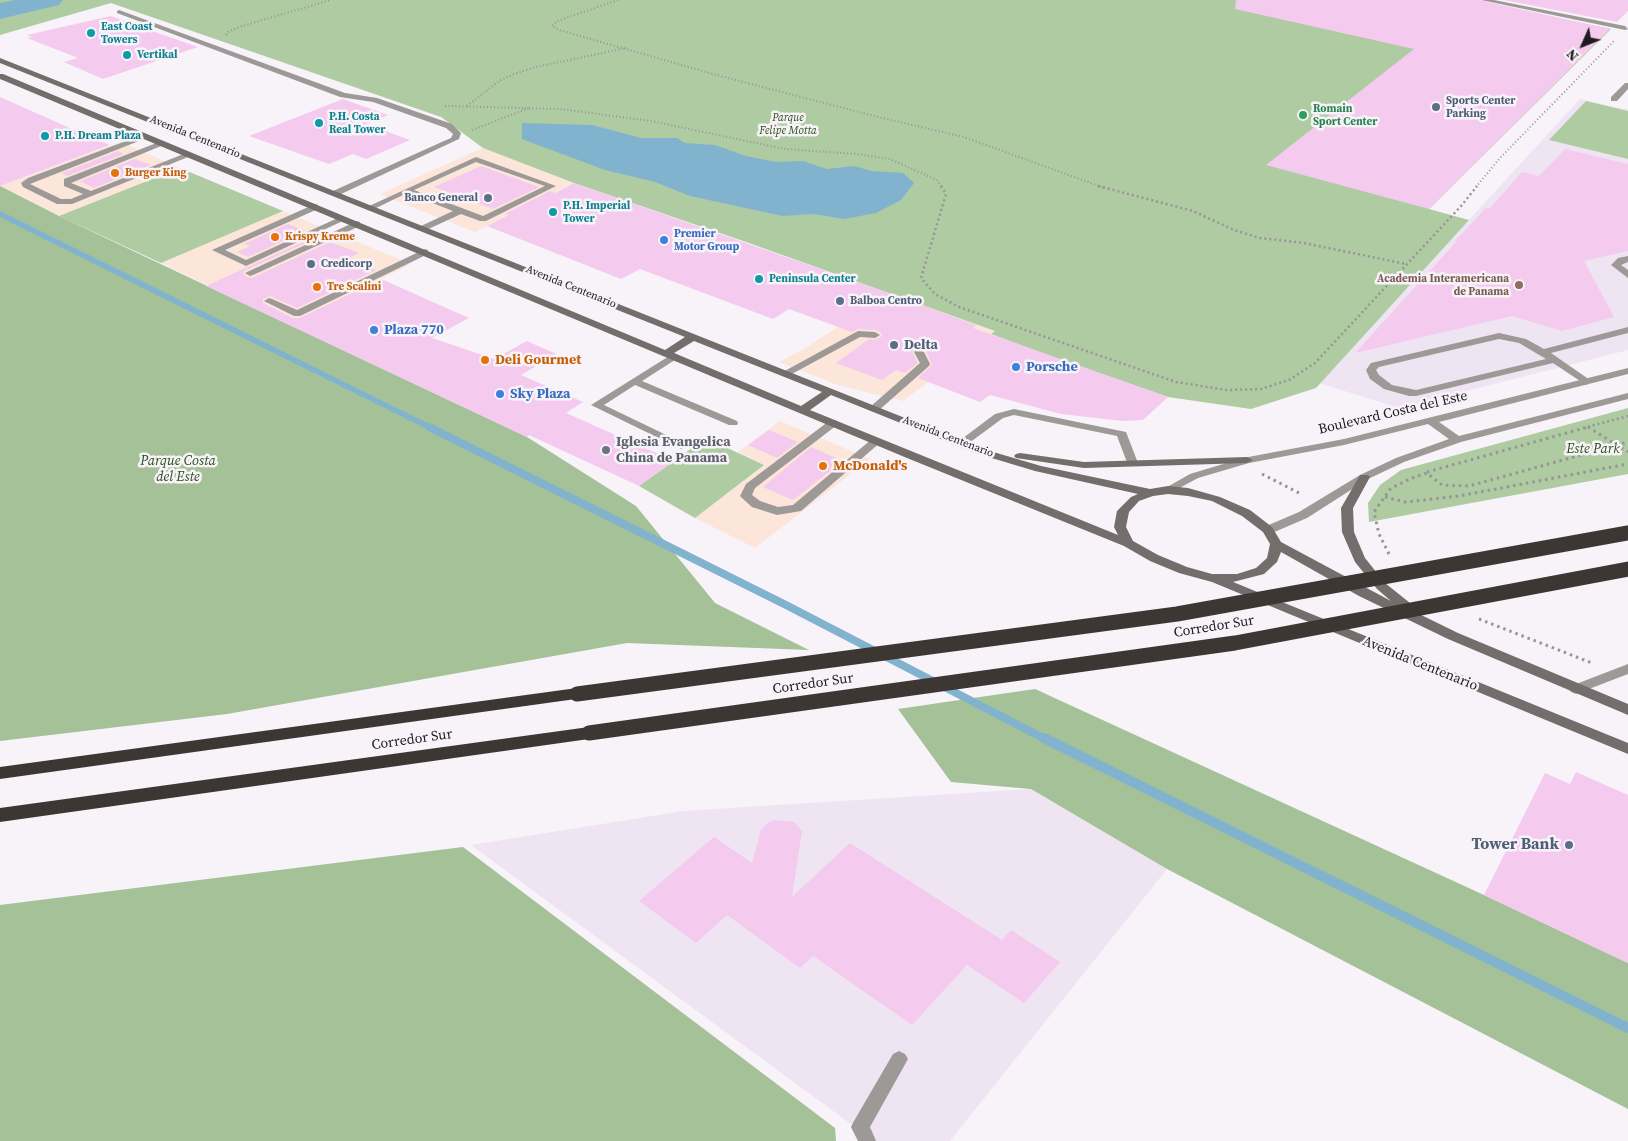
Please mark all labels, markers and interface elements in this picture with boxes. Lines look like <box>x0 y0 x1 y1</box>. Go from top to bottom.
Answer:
place label: East Coast Towers <box>101 20 152 46</box>
north arrow <box>1558 20 1608 70</box>
marker: East Coast Towers <box>85 27 97 39</box>
text: N <box>1561 45 1583 66</box>
place label: Vertikal <box>137 48 178 62</box>
marker: Vertikal <box>121 49 133 61</box>
place label: Sports Center Parking <box>1446 94 1515 120</box>
marker: Sports Center Parking <box>1430 101 1442 113</box>
place label: Romain Sport Center <box>1313 102 1377 128</box>
marker: Romain Sport Center <box>1297 109 1309 121</box>
place label: P.H. Costa Real Tower <box>329 110 385 136</box>
park label: Parque Felipe Motta <box>759 111 817 137</box>
street label: Avenida Centenario <box>148 113 242 161</box>
marker: P.H. Costa Real Tower <box>313 117 325 129</box>
place label: P.H. Dream Plaza <box>55 129 141 143</box>
marker: P.H. Dream Plaza <box>39 130 51 142</box>
place label: Burger King <box>125 166 186 180</box>
marker: Burger King <box>109 167 121 179</box>
place label: Banco General <box>404 191 478 205</box>
marker: Banco General <box>482 192 494 204</box>
place label: P.H. Imperial Tower <box>563 199 630 225</box>
marker: P.H. Imperial Tower <box>547 206 559 218</box>
place label: Premier Motor Group <box>674 227 739 253</box>
place label: Krispy Kreme <box>285 230 355 244</box>
marker: Krispy Kreme <box>269 231 281 243</box>
marker: Premier Motor Group <box>658 234 670 246</box>
place label: Credicorp <box>321 257 372 271</box>
marker: Credicorp <box>305 258 317 270</box>
street label: Avenida Centenario <box>524 263 618 311</box>
place label: Peninsula Center <box>769 272 856 286</box>
place label: Academia Interamericana de Panama <box>1377 272 1509 298</box>
marker: Peninsula Center <box>753 273 765 285</box>
marker: Academia Interamericana de Panama <box>1513 279 1525 291</box>
place label: Tre Scalini <box>327 280 381 294</box>
marker: Tre Scalini <box>311 281 323 293</box>
place label: Balboa Centro <box>850 294 922 308</box>
marker: Balboa Centro <box>834 295 846 307</box>
place label: Plaza 770 <box>384 322 444 338</box>
marker: Plaza 770 <box>368 324 380 336</box>
place label: Delta <box>904 337 938 353</box>
marker: Delta <box>888 339 900 351</box>
place label: Deli Gourmet <box>495 352 581 368</box>
marker: Deli Gourmet <box>479 354 491 366</box>
place label: Porsche <box>1026 359 1078 375</box>
marker: Porsche <box>1010 361 1022 373</box>
place label: Sky Plaza <box>510 386 570 402</box>
marker: Sky Plaza <box>494 388 506 400</box>
street label: Boulevard Costa del Este <box>1317 388 1469 438</box>
street label: Avenida Centenario <box>901 414 995 460</box>
place label: Iglesia Evangelica China de Panama <box>616 434 731 467</box>
park label: Este Park <box>1566 441 1620 457</box>
marker: Iglesia Evangelica China de Panama <box>600 444 612 456</box>
park label: Parque Costa del Este <box>140 453 216 486</box>
place label: McDonald's <box>833 458 907 474</box>
marker: McDonald's <box>817 460 829 472</box>
street label: Corredor Sur <box>1173 612 1255 642</box>
street label: Avenida Centenario <box>1360 633 1480 695</box>
street label: Corredor Sur <box>772 670 854 698</box>
street label: Corredor Sur <box>371 726 453 754</box>
place label: Tower Bank <box>1471 835 1559 855</box>
marker: Tower Bank <box>1563 839 1575 851</box>

